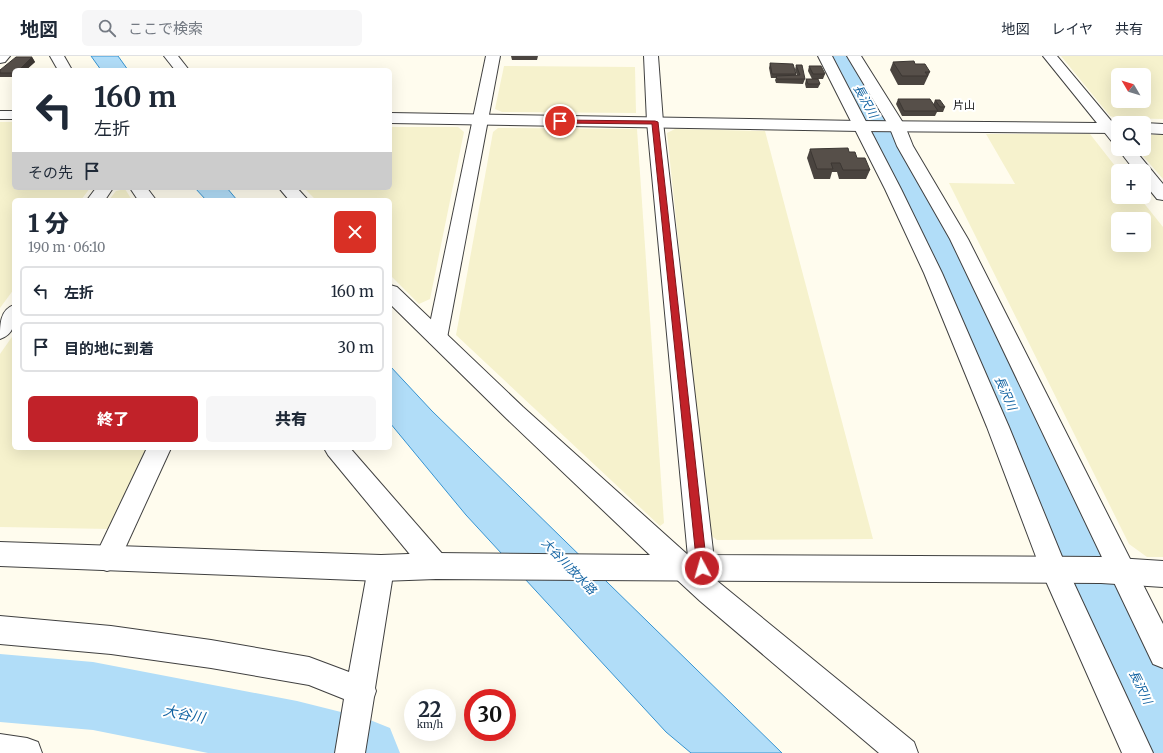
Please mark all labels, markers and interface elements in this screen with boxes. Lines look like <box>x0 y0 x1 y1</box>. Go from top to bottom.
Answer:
search box <box>82 10 362 46</box>
text: 地図 <box>20 17 58 41</box>
icon: search <box>96 17 118 39</box>
text: ここで検索 <box>128 19 203 38</box>
text: 地図 <box>1001 20 1029 38</box>
text: レイヤ <box>1051 20 1093 38</box>
text: 共有 <box>1115 20 1143 38</box>
north arrow <box>1111 68 1151 108</box>
map controls <box>1111 68 1151 252</box>
text: 160 m <box>94 79 176 115</box>
water label: 長沢川 <box>851 82 882 122</box>
icon: left <box>28 84 80 136</box>
district label: 片山 <box>953 98 975 112</box>
pin <box>543 104 577 138</box>
icon: arrive <box>549 110 571 132</box>
button: search <box>1111 116 1151 156</box>
text: 左折 <box>94 117 130 140</box>
icon: arrive <box>81 160 103 182</box>
text: その先 <box>28 163 73 182</box>
button: + <box>1111 164 1151 204</box>
text: 1 分 <box>28 208 69 239</box>
button: close <box>334 211 376 253</box>
button: − <box>1111 212 1151 252</box>
text: 190 m · 06:10 <box>28 239 105 256</box>
icon: left <box>30 280 52 302</box>
text: 160 m <box>331 282 374 301</box>
text: 左折 <box>64 283 94 302</box>
icon: arrive <box>30 336 52 358</box>
text: 30 m <box>337 338 374 357</box>
text: 目的地に到着 <box>64 339 154 358</box>
water label: 長沢川 <box>992 373 1021 414</box>
button: 終了 <box>28 396 198 442</box>
button: 共有 <box>206 396 376 442</box>
water label: 大谷川放水路 <box>539 535 600 598</box>
position arrow <box>681 547 723 589</box>
water label: 長沢川 <box>1126 668 1157 708</box>
speed limit sign: 30 <box>464 689 516 741</box>
text: 22 <box>418 697 442 722</box>
water label: 大谷川 <box>162 701 208 727</box>
text: km/h <box>417 718 443 731</box>

